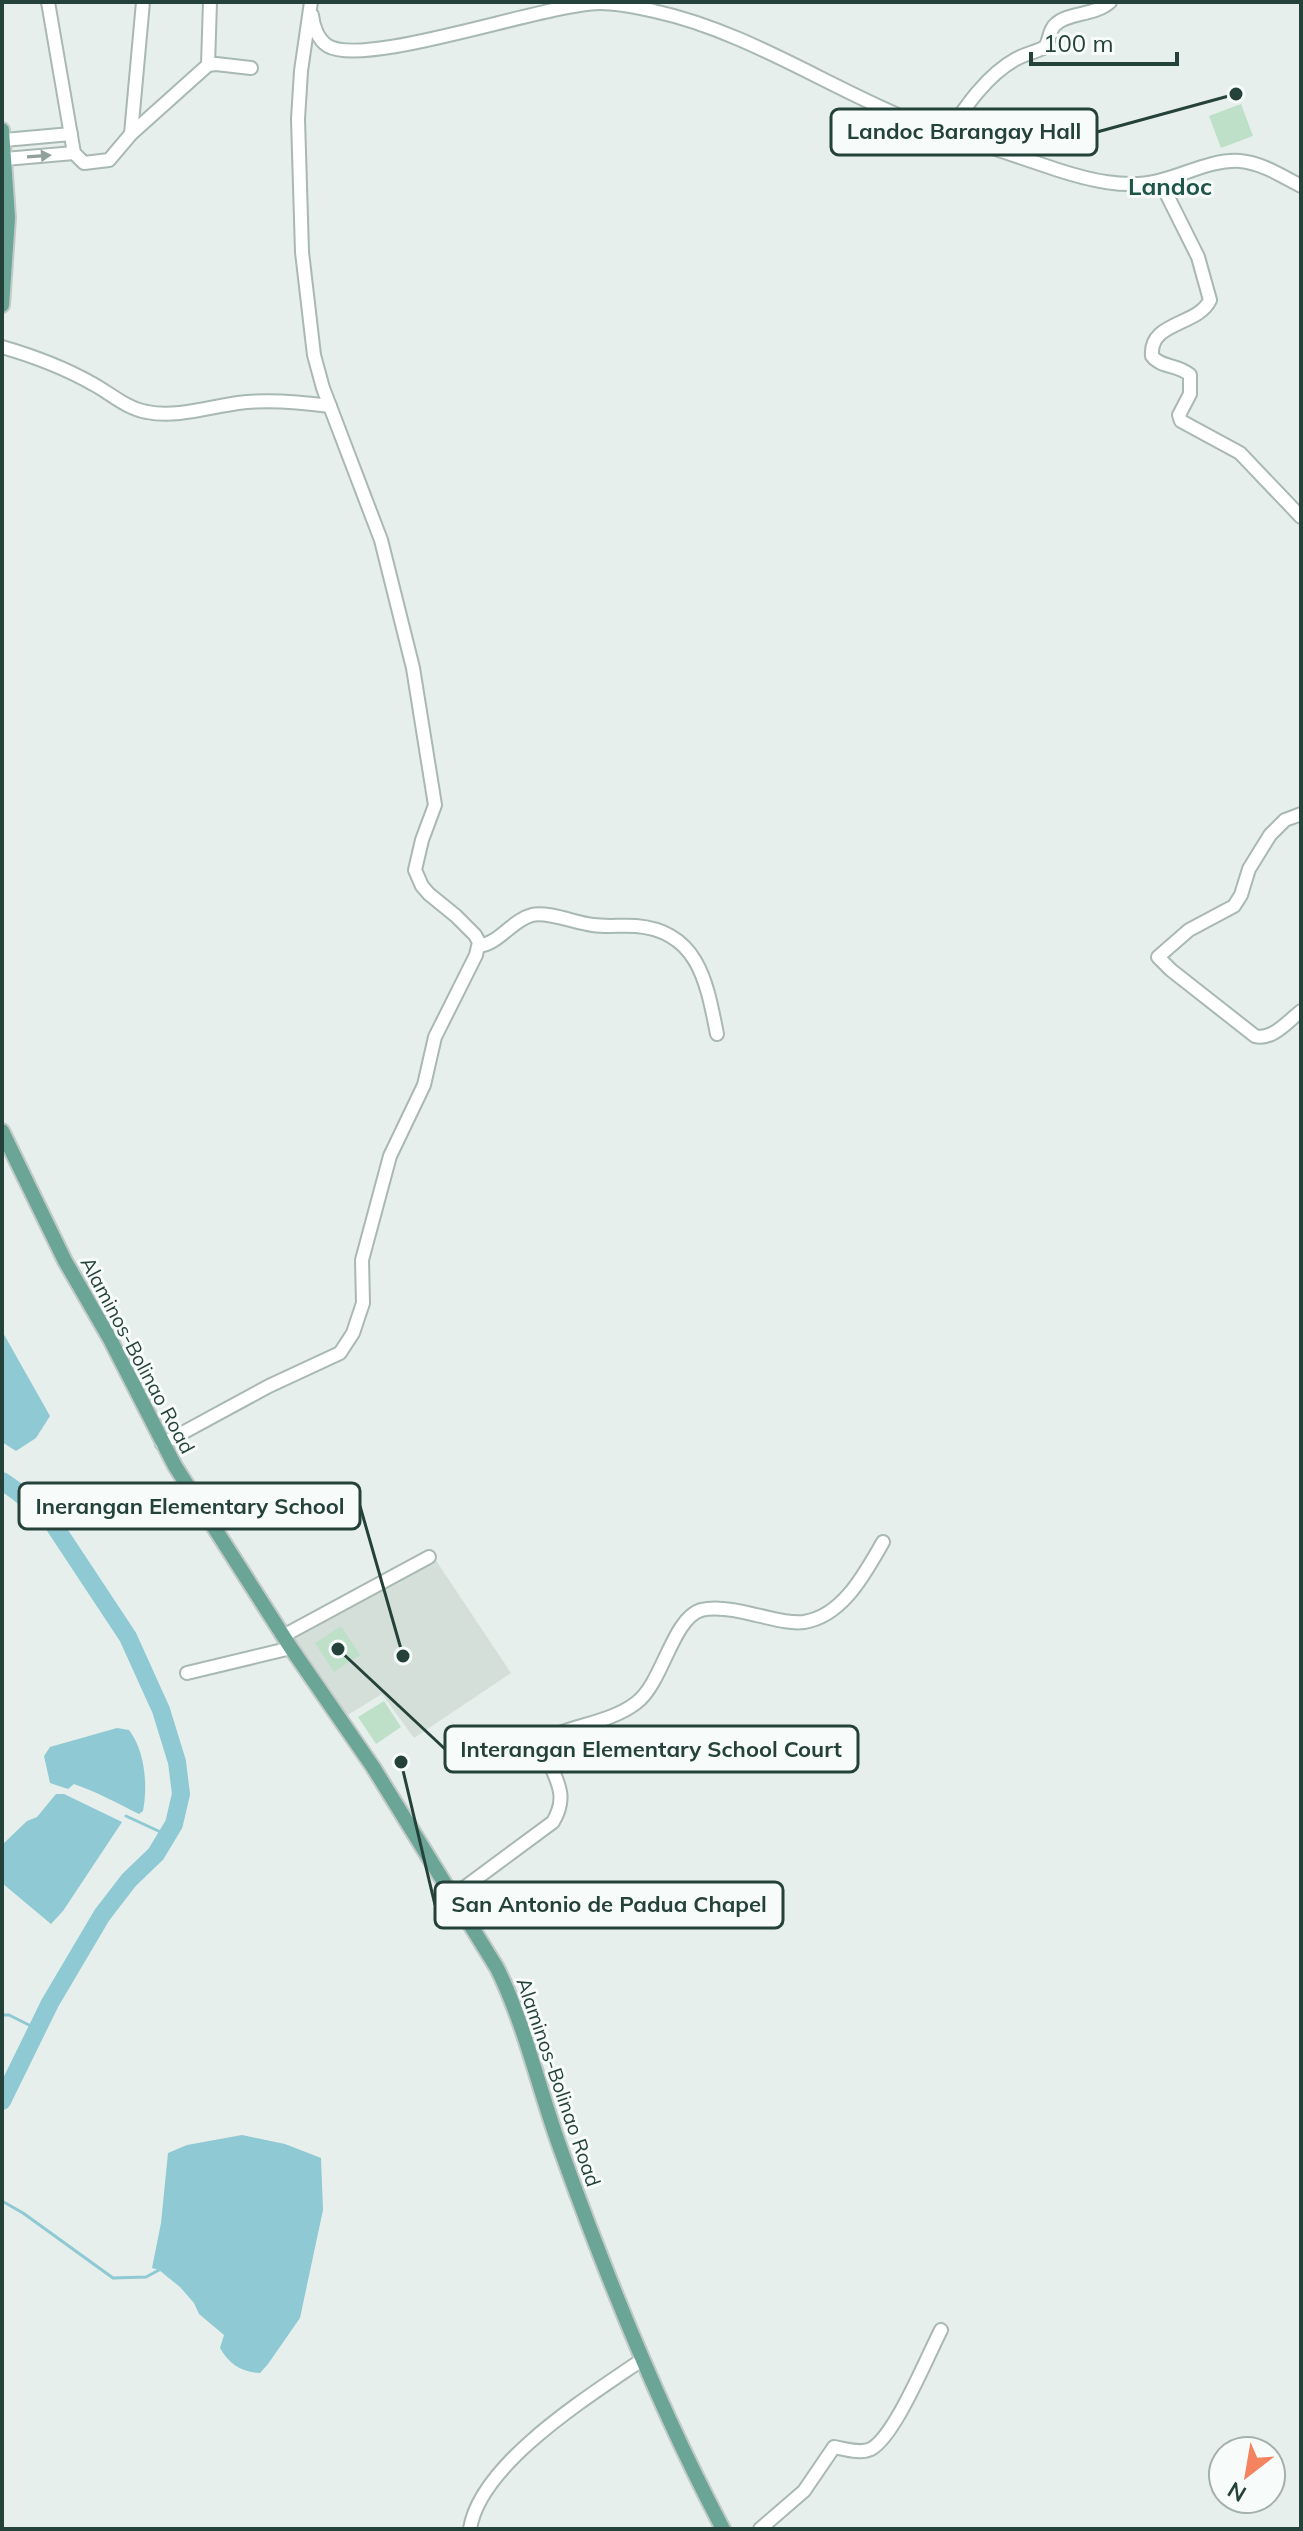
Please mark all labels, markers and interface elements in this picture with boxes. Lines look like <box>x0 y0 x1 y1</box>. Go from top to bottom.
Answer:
scale bar <box>1031 16 1177 66</box>
text: 100 m <box>1043 28 1114 58</box>
callout: Landoc Barangay Hall <box>831 109 1097 155</box>
text: Landoc Barangay Hall <box>847 117 1081 145</box>
one-way arrow <box>27 149 52 162</box>
district label: Landoc <box>1128 171 1212 201</box>
street label: Alaminos-Bolinao Road <box>75 1252 201 1458</box>
callout: Inerangan Elementary School <box>19 1483 360 1529</box>
text: Inerangan Elementary School <box>35 1492 345 1520</box>
callout: Interangan Elementary School Court <box>445 1726 858 1772</box>
text: Interangan Elementary School Court <box>460 1735 842 1763</box>
callout: San Antonio de Padua Chapel <box>435 1882 783 1928</box>
text: San Antonio de Padua Chapel <box>451 1890 767 1918</box>
street label: Alaminos-Bolinao Road <box>511 1974 607 2190</box>
north arrow <box>1207 2435 1287 2515</box>
text: N <box>1222 2476 1251 2508</box>

